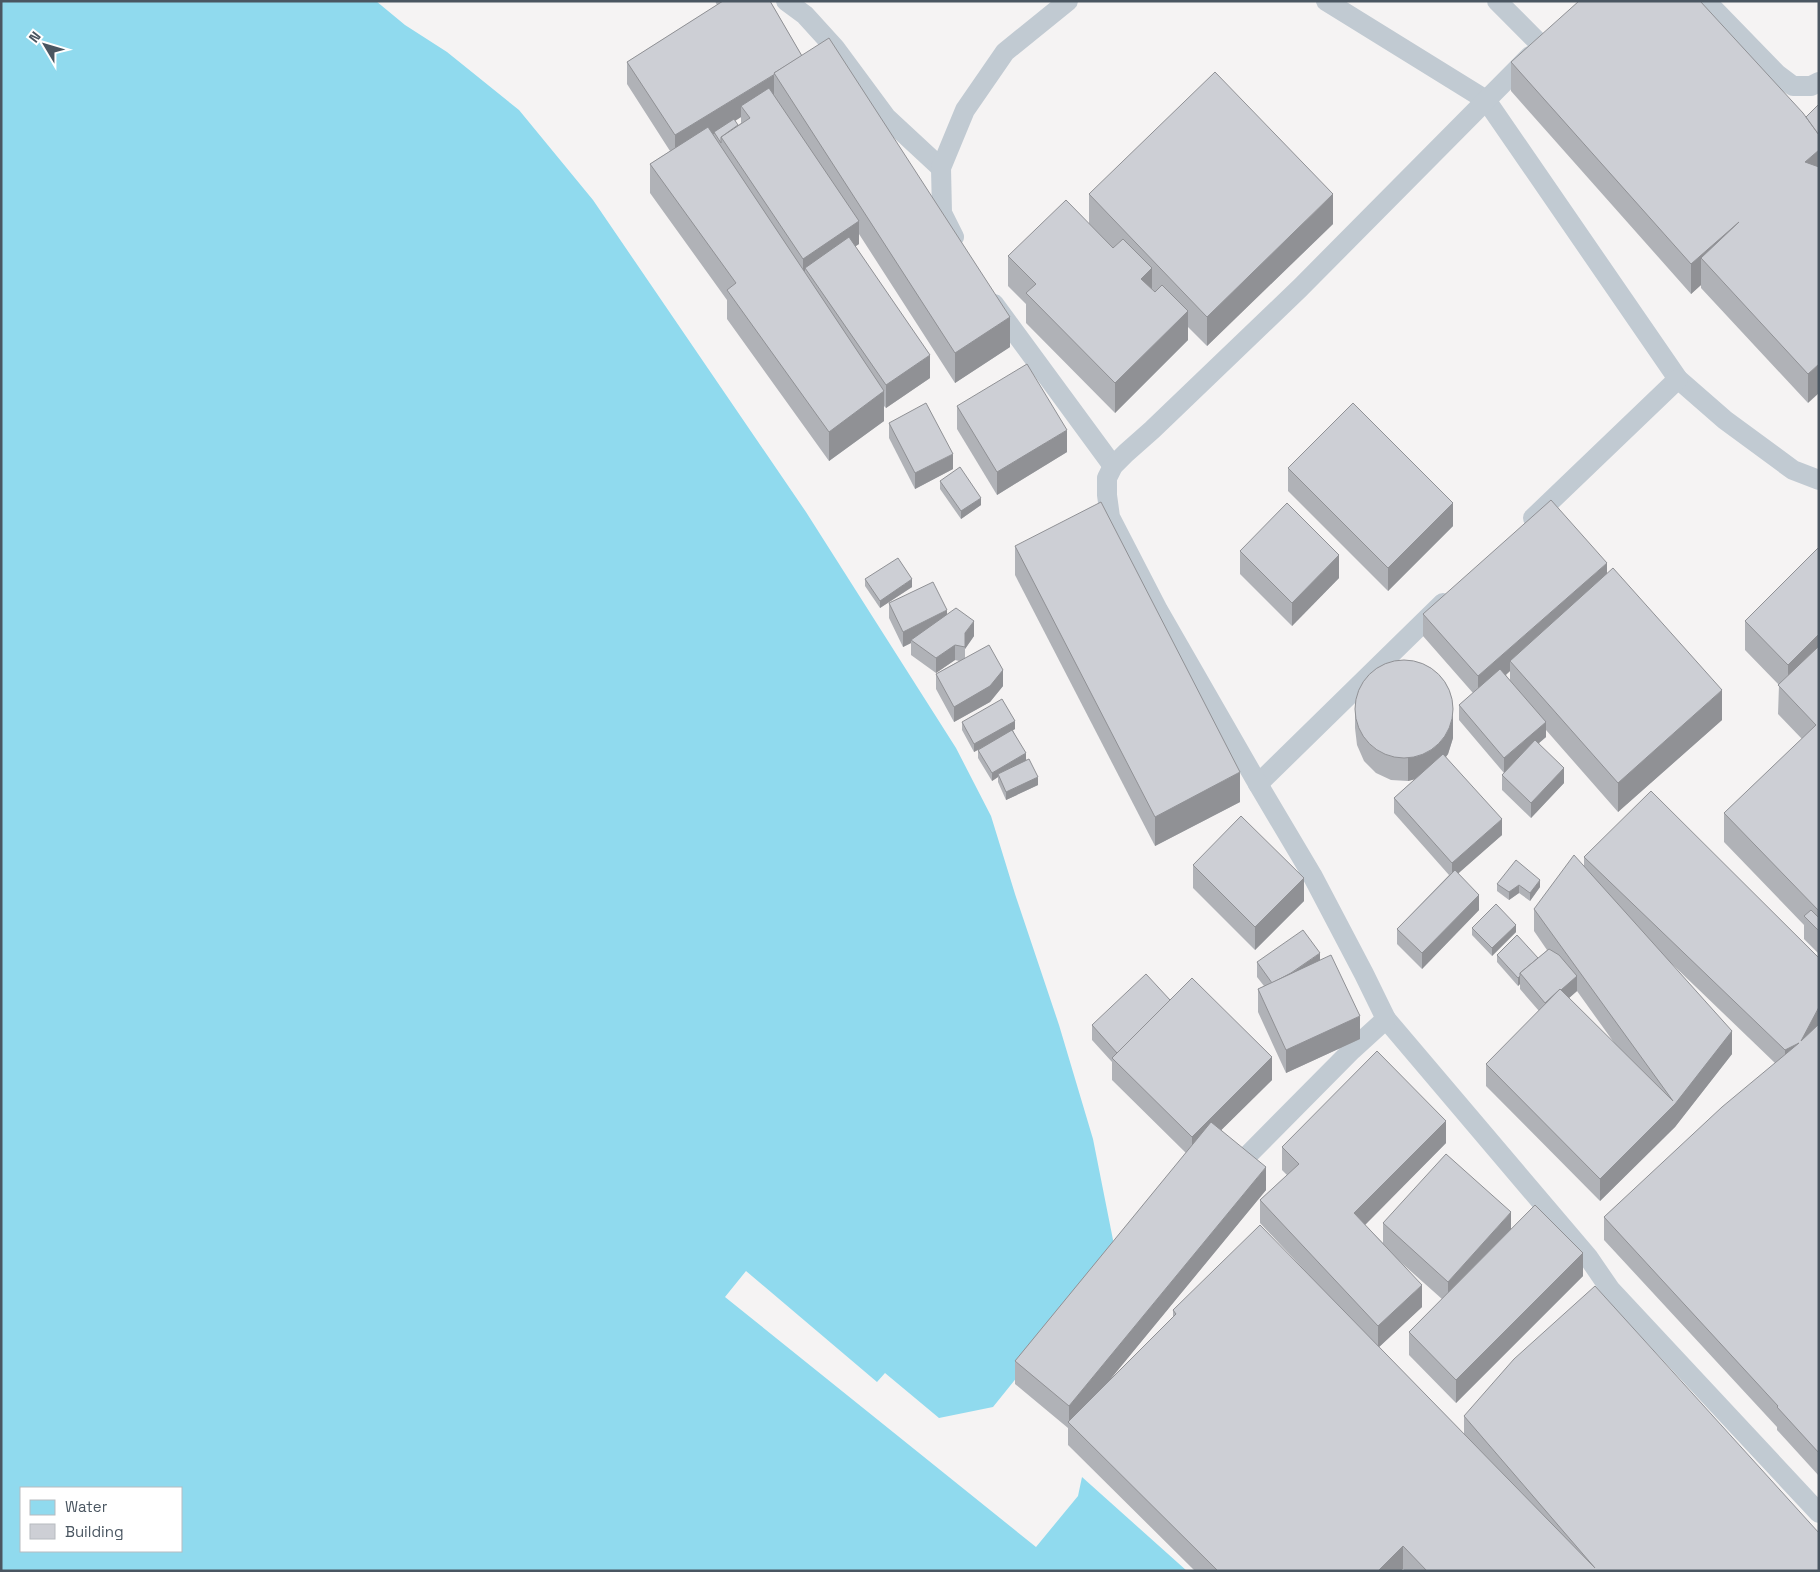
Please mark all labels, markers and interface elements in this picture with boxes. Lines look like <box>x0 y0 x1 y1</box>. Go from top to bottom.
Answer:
north arrow <box>20 20 70 70</box>
text: N <box>25 28 45 46</box>
legend <box>20 1487 182 1552</box>
text: Water <box>65 1497 108 1516</box>
text: Building <box>65 1522 124 1541</box>

